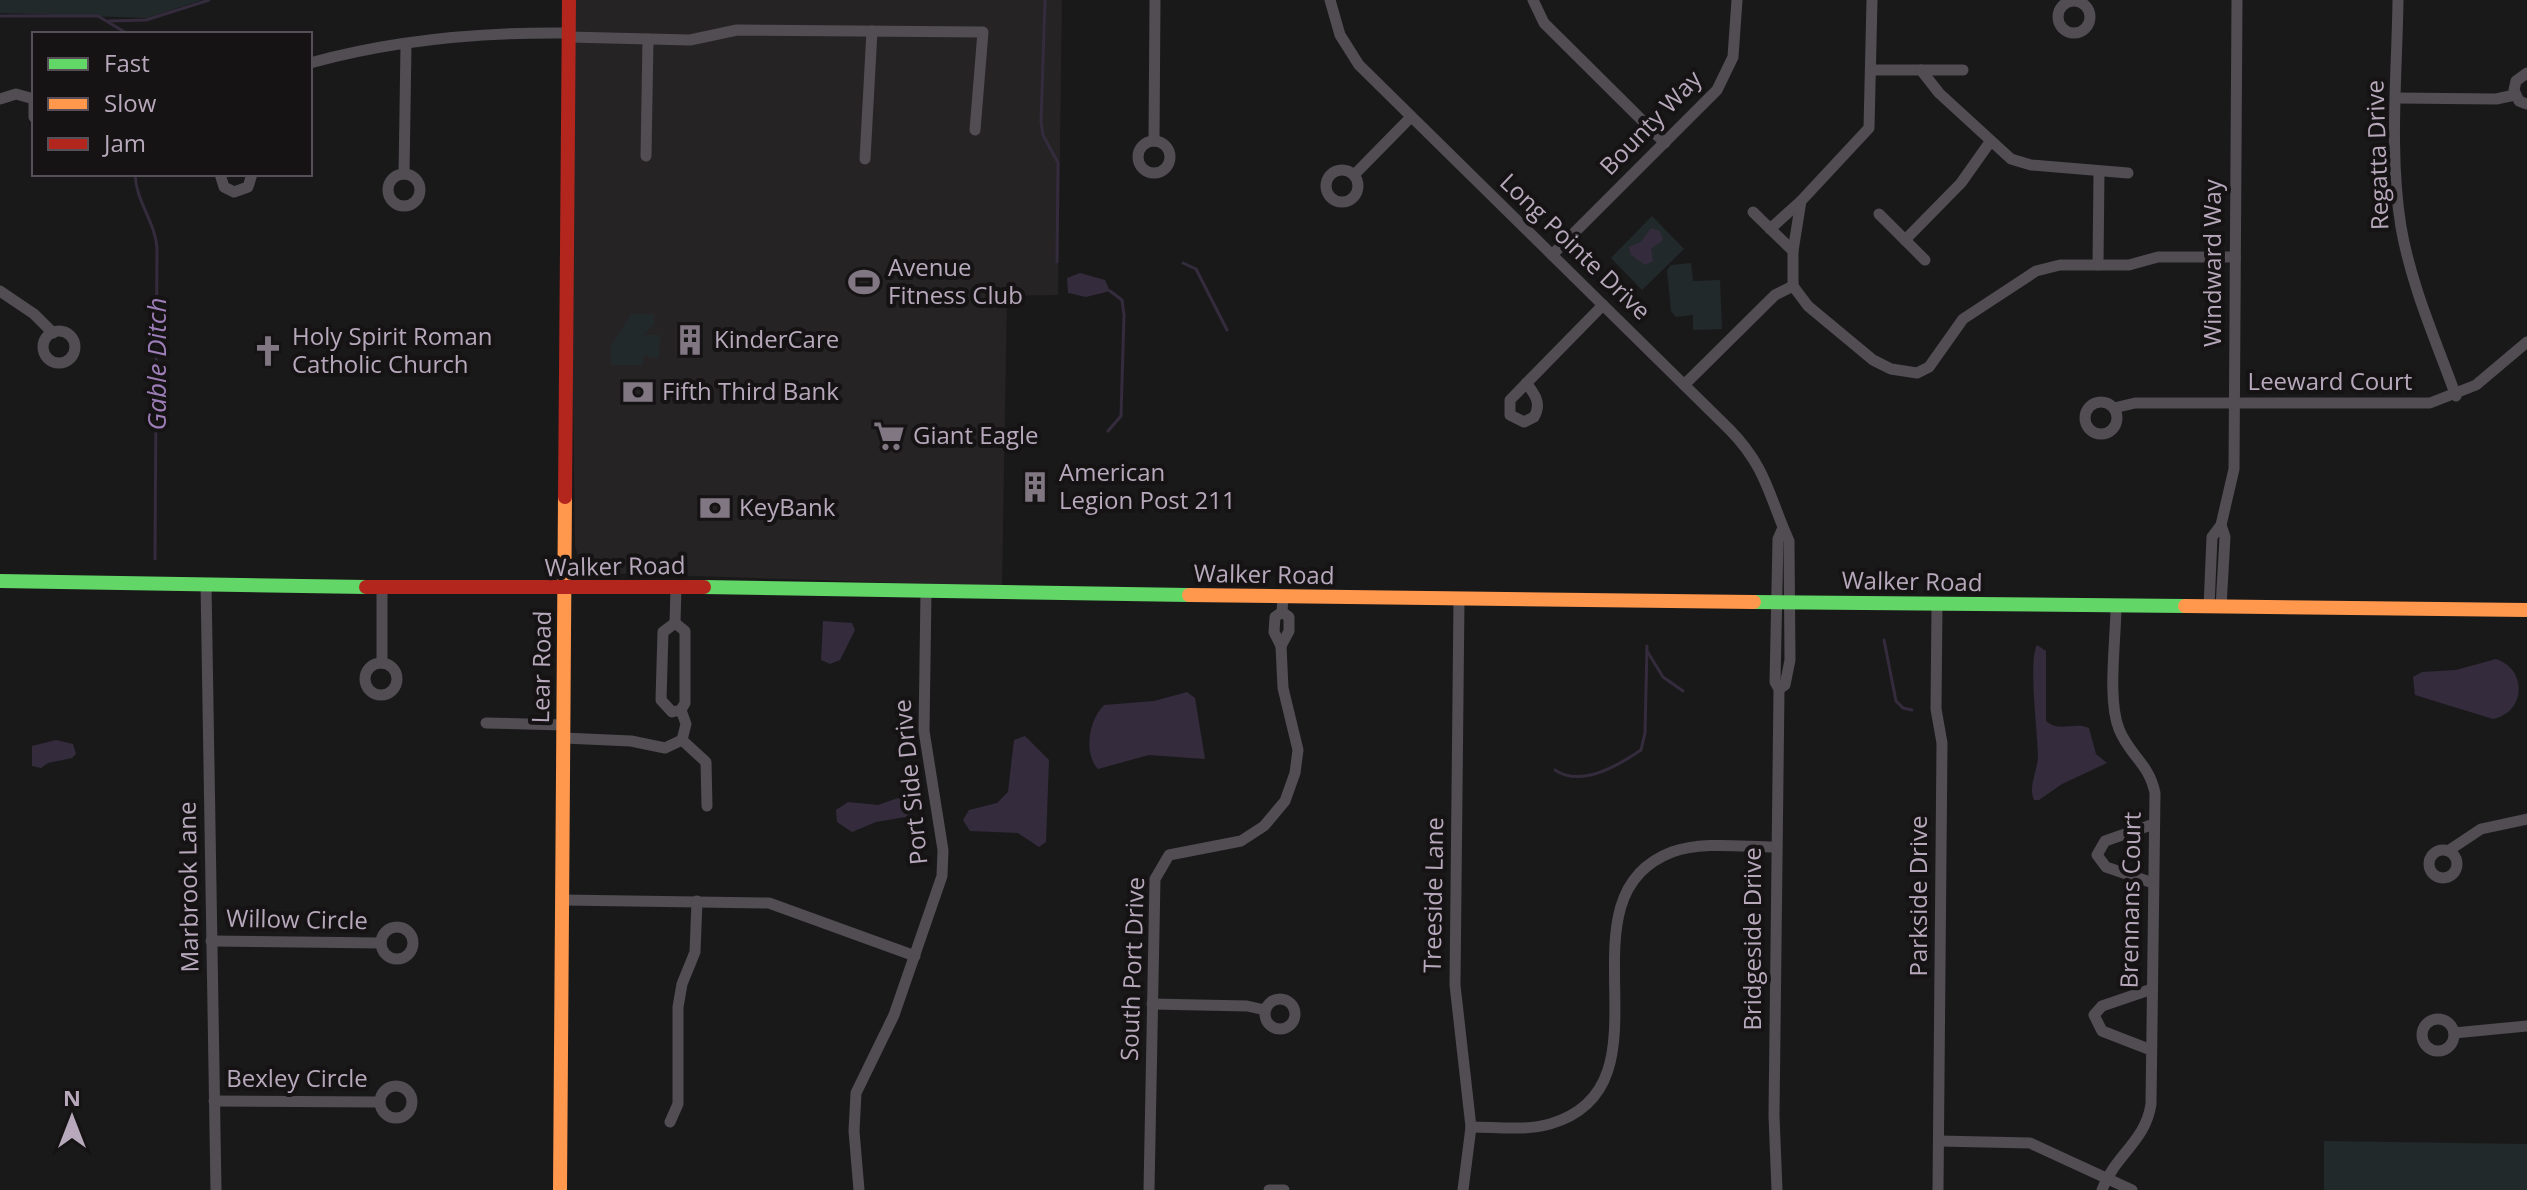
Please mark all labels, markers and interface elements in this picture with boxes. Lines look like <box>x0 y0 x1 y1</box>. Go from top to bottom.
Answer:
legend <box>32 32 312 176</box>
text: Fast <box>104 46 150 79</box>
street label: Bounty Way <box>1592 62 1709 182</box>
street label: Regatta Drive <box>2357 79 2396 231</box>
text: Slow <box>104 86 157 119</box>
text: Jam <box>102 126 146 159</box>
street label: Long Pointe Drive <box>1494 165 1659 326</box>
street label: Windward Way <box>2195 178 2228 347</box>
place label: Avenue Fitness Club <box>888 250 1023 311</box>
sports icon: Avenue Fitness Club <box>847 265 881 299</box>
water label: Gable Ditch <box>138 298 174 430</box>
place label: Holy Spirit Roman Catholic Church <box>292 319 493 380</box>
place label: KinderCare <box>714 322 839 355</box>
building icon: KinderCare <box>673 323 707 357</box>
church icon: Holy Spirit Roman Catholic Church <box>251 334 285 368</box>
street label: Leeward Court <box>2248 364 2412 397</box>
place label: Fifth Third Bank <box>662 374 839 407</box>
bank icon: Fifth Third Bank <box>621 375 655 409</box>
place label: Giant Eagle <box>913 418 1039 451</box>
supermarket icon: Giant Eagle <box>872 419 906 453</box>
place label: American Legion Post 211 <box>1059 455 1236 516</box>
building icon: American Legion Post 211 <box>1018 470 1052 504</box>
place label: KeyBank <box>739 490 836 523</box>
bank icon: KeyBank <box>698 491 732 525</box>
street label: Walker Road <box>544 548 686 583</box>
street label: Walker Road <box>1193 556 1335 591</box>
street label: Walker Road <box>1841 563 1983 598</box>
street label: Lear Road <box>523 610 558 724</box>
street label: Port Side Drive <box>884 698 935 866</box>
street label: Marbrook Lane <box>170 801 205 973</box>
street label: Brennans Court <box>2111 811 2148 989</box>
street label: Parkside Drive <box>1901 816 1934 976</box>
street label: Treeside Lane <box>1415 817 1450 973</box>
street label: Bridgeside Drive <box>1735 847 1768 1031</box>
street label: South Port Drive <box>1112 876 1151 1061</box>
street label: Willow Circle <box>226 901 368 936</box>
street label: Bexley Circle <box>226 1061 368 1094</box>
north arrow <box>32 1078 112 1158</box>
text: N <box>63 1082 81 1112</box>

